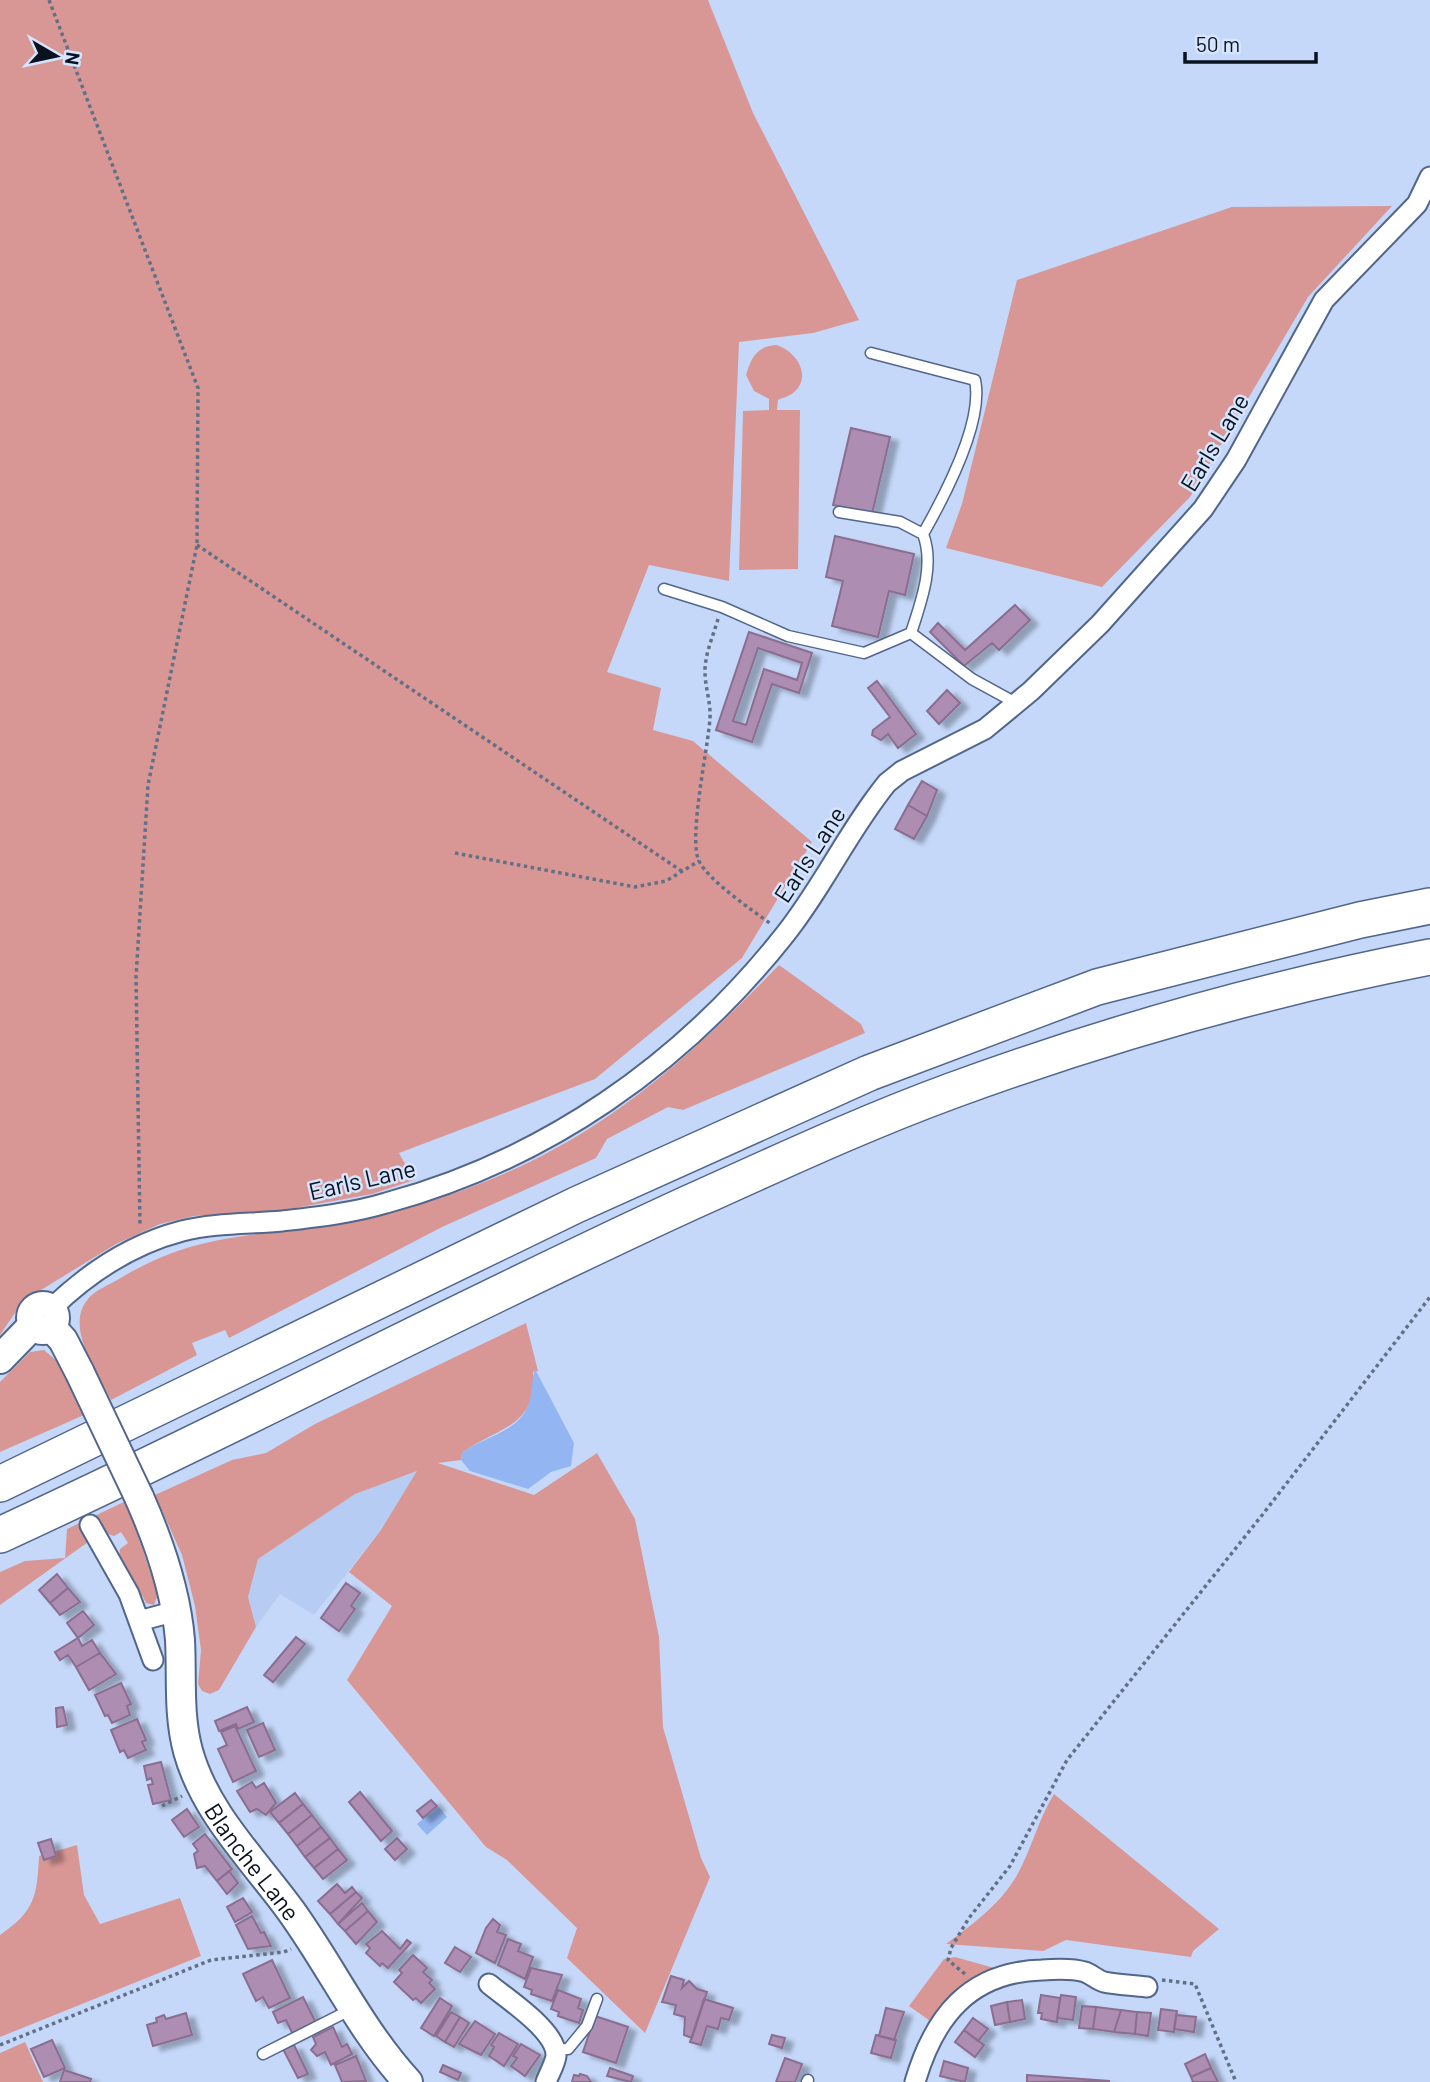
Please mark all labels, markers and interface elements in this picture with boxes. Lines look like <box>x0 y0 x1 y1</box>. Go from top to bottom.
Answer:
north arrow <box>21 21 91 91</box>
scale bar <box>1185 21 1316 65</box>
text: 50 m <box>1196 31 1240 56</box>
text: N <box>61 51 86 67</box>
street label: Earls Lane <box>1174 388 1254 496</box>
street label: Earls Lane <box>767 800 851 908</box>
street label: Earls Lane <box>306 1153 418 1205</box>
street label: Blanche Lane <box>199 1797 307 1925</box>

